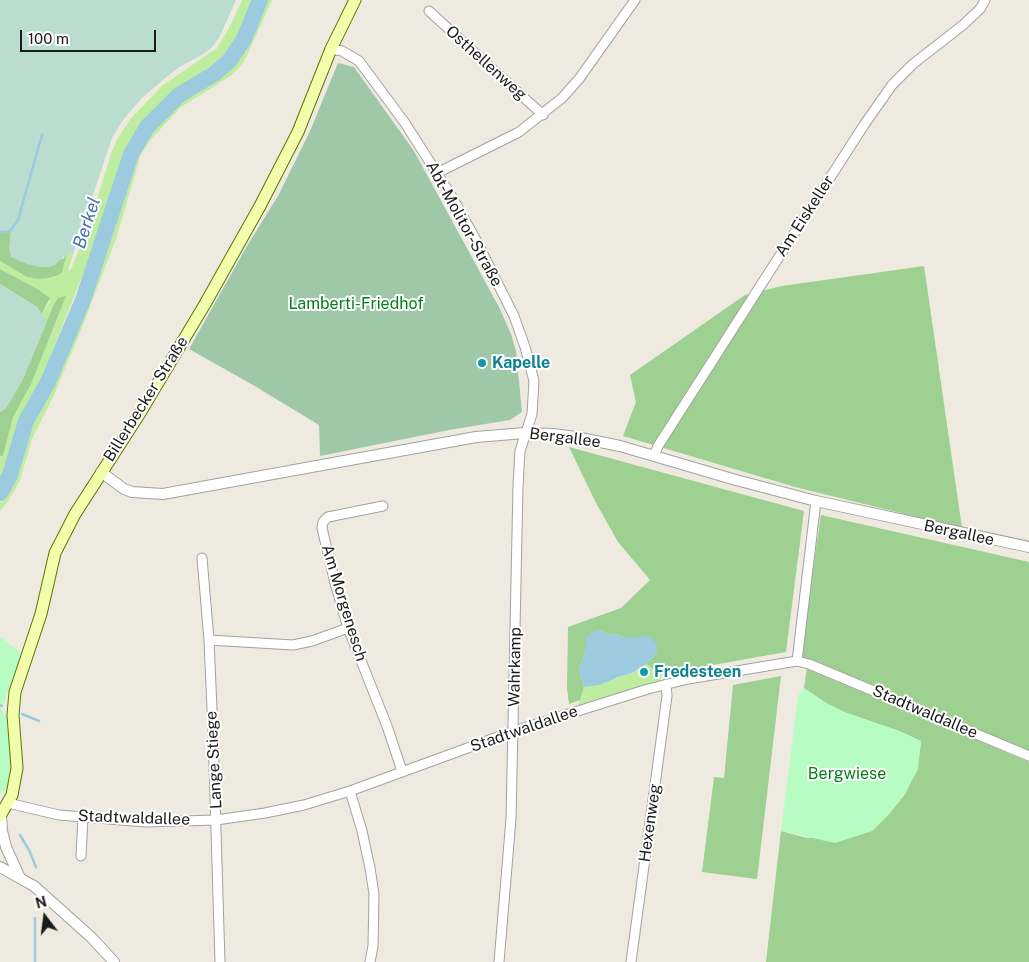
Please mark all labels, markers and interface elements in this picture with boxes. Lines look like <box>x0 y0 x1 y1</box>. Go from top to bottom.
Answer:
scale bar <box>22 20 159 52</box>
street label: Osthellenweg <box>442 22 530 104</box>
text: 100 m <box>28 30 69 47</box>
street label: Abt-Molitor-Straße <box>422 158 506 290</box>
street label: Am Eiskeller <box>772 172 838 260</box>
water label: Berkel <box>69 195 105 251</box>
park label: Lamberti-Friedhof <box>288 294 424 314</box>
street label: Billerbecker Straße <box>100 333 192 465</box>
place label: Kapelle <box>492 353 550 373</box>
marker: Kapelle <box>476 357 488 369</box>
street label: Bergallee <box>528 424 602 452</box>
street label: Bergallee <box>922 516 996 550</box>
street label: Am Morgenesch <box>317 542 371 664</box>
street label: Wahrkamp <box>505 627 525 707</box>
place label: Fredesteen <box>654 662 741 682</box>
marker: Fredesteen <box>638 666 650 678</box>
street label: Stadtwaldallee <box>870 681 980 743</box>
street label: Stadtwaldallee <box>468 702 580 756</box>
street label: Lange Stiege <box>202 711 226 809</box>
park label: Bergwiese <box>808 764 886 784</box>
street label: Hexenweg <box>635 783 665 863</box>
street label: Stadtwaldallee <box>78 806 190 830</box>
north arrow <box>20 892 70 942</box>
text: N <box>34 893 48 912</box>

